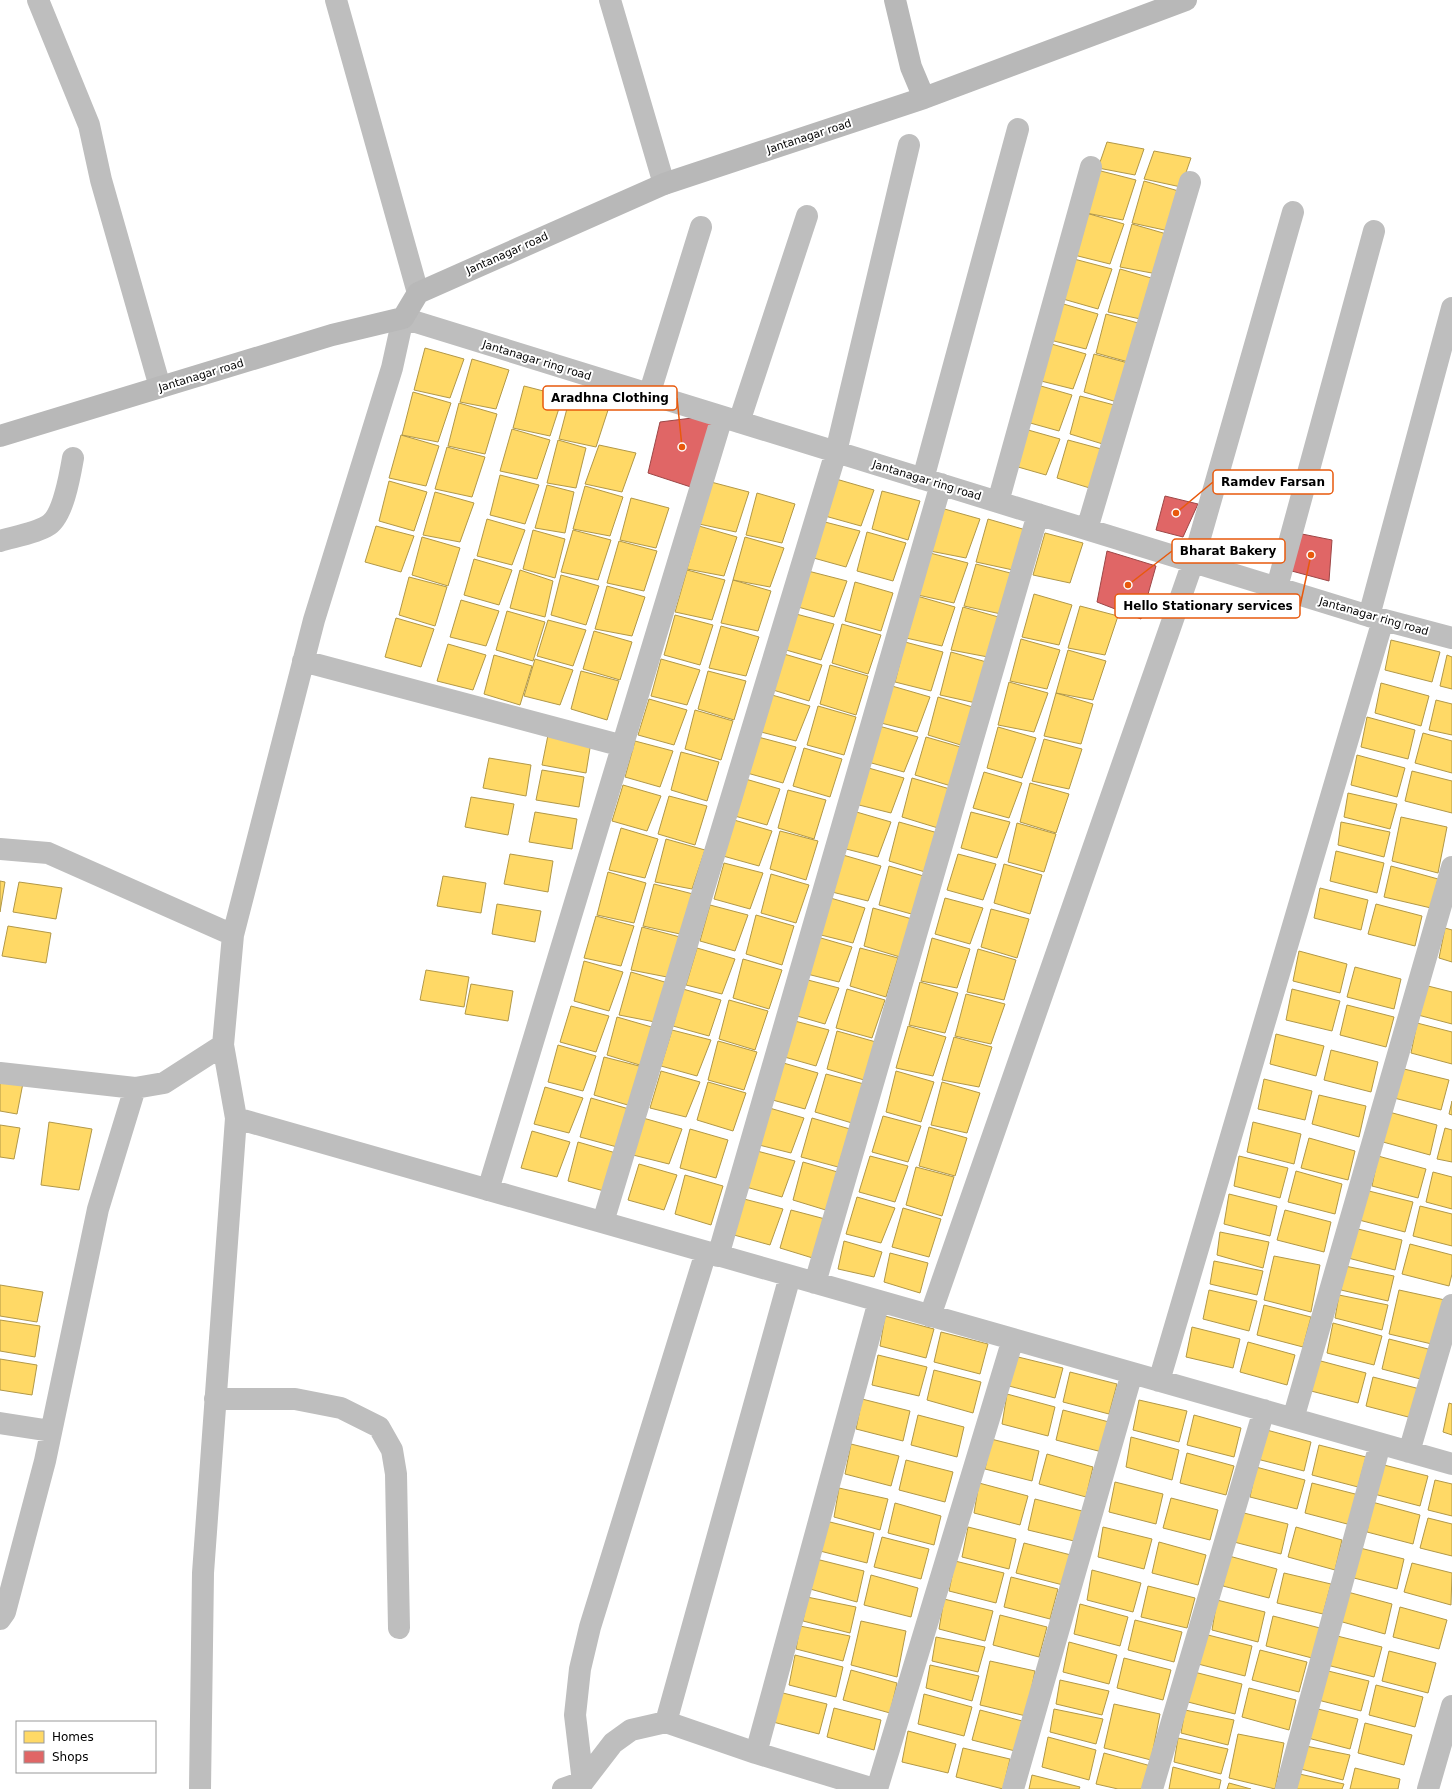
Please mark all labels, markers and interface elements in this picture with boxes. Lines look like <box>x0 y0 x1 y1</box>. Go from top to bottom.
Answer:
street label: Jantanagar road <box>764 117 853 157</box>
street label: Jantanagar road <box>463 230 550 278</box>
street label: Jantanagar ring road <box>480 337 593 383</box>
street label: Jantanagar road <box>156 356 245 395</box>
callout: Aradhna Clothing <box>543 386 677 410</box>
text: Aradhna Clothing <box>551 391 669 405</box>
street label: Jantanagar ring road <box>870 457 983 503</box>
callout: Ramdev Farsan <box>1213 470 1333 494</box>
text: Ramdev Farsan <box>1221 475 1325 489</box>
callout: Bharat Bakery <box>1172 539 1285 563</box>
text: Bharat Bakery <box>1180 544 1276 558</box>
callout: Hello Stationary services <box>1115 594 1300 618</box>
street label: Jantanagar ring road <box>1317 594 1430 638</box>
text: Hello Stationary services <box>1123 599 1293 613</box>
legend <box>16 1721 156 1773</box>
text: Homes <box>52 1730 94 1744</box>
text: Shops <box>52 1750 88 1764</box>

